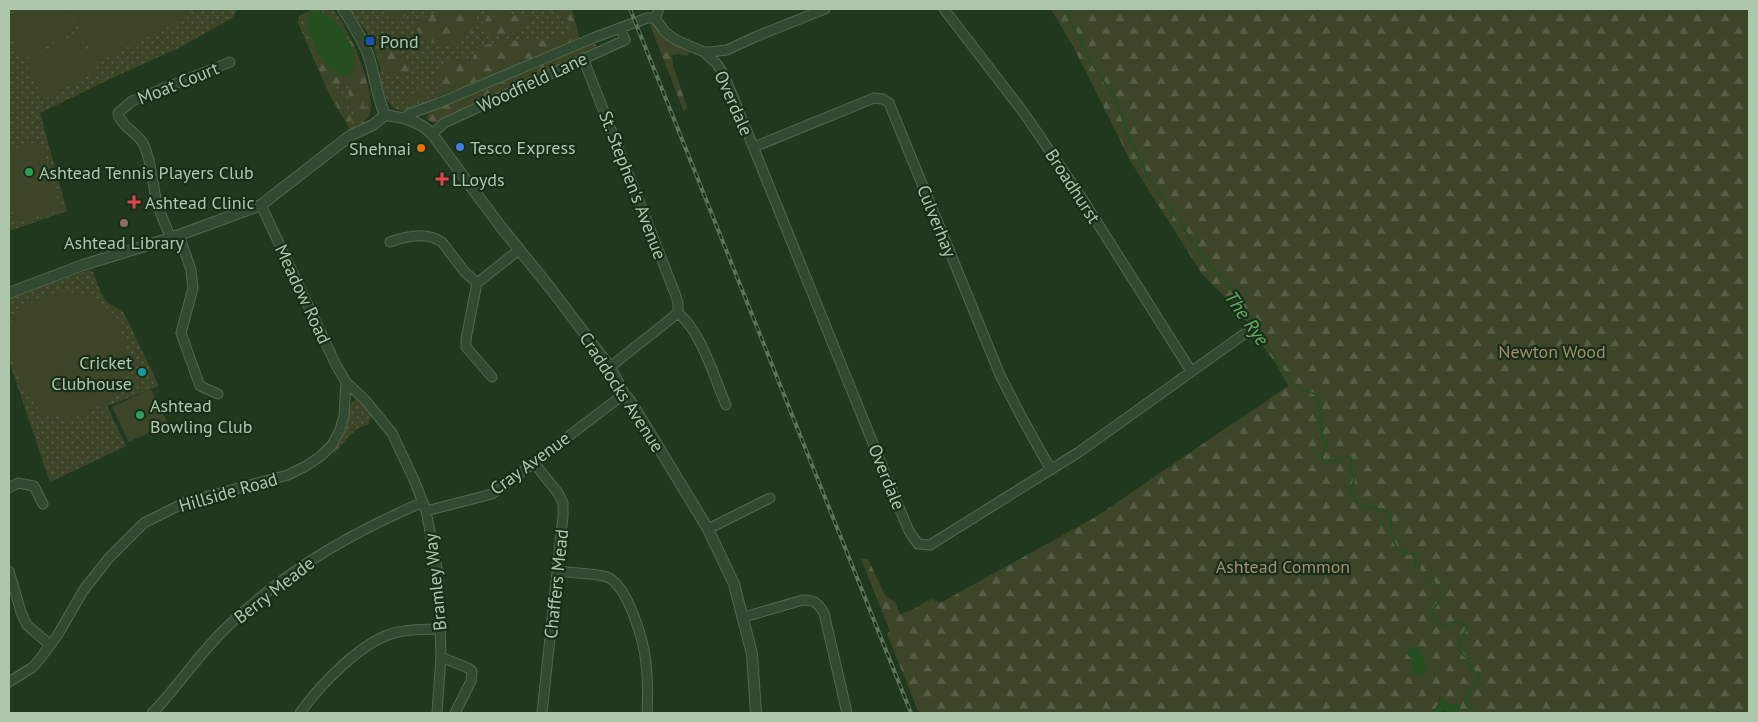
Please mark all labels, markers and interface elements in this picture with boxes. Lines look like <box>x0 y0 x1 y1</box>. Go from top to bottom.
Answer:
place label: Pond <box>380 30 419 53</box>
marker: Pond <box>364 35 376 47</box>
street label: Woodfield Lane <box>473 47 591 117</box>
street label: Moat Court <box>134 56 222 110</box>
street label: Overdale <box>710 67 758 139</box>
street label: St. Stephen's Avenue <box>594 107 672 263</box>
place label: Tesco Express <box>470 136 576 159</box>
place label: Shehnai <box>349 137 411 160</box>
marker: Tesco Express <box>454 141 466 153</box>
marker: Shehnai <box>415 142 427 154</box>
street label: Broadhurst <box>1040 144 1106 228</box>
place label: Ashtead Tennis Players Club <box>39 161 254 184</box>
marker: Ashtead Tennis Players Club <box>23 166 35 178</box>
place label: LLoyds <box>452 168 505 191</box>
marker: LLoyds <box>436 173 448 185</box>
street label: Culverhay <box>912 182 962 261</box>
place label: Ashtead Clinic <box>145 191 255 214</box>
marker: Ashtead Clinic <box>127 195 141 209</box>
marker: Ashtead Library <box>118 217 130 229</box>
place label: Ashtead Library <box>64 231 185 254</box>
street label: Meadow Road <box>270 241 336 347</box>
water label: The Rye <box>1220 286 1274 350</box>
street label: Craddocks Avenue <box>575 328 669 456</box>
park label: Newton Wood <box>1498 340 1606 363</box>
place label: Cricket Clubhouse <box>51 351 132 395</box>
marker: Cricket Clubhouse <box>136 366 148 378</box>
place label: Ashtead Bowling Club <box>150 394 253 438</box>
marker: Ashtead Bowling Club <box>134 409 146 421</box>
street label: Cray Avenue <box>486 426 574 500</box>
street label: Overdale <box>863 441 911 513</box>
street label: Hillside Road <box>176 467 280 517</box>
street label: Chaffers Mead <box>539 528 573 640</box>
street label: Bramley Way <box>418 532 452 632</box>
street label: Berry Meade <box>229 552 319 628</box>
park label: Ashtead Common <box>1216 555 1350 578</box>

